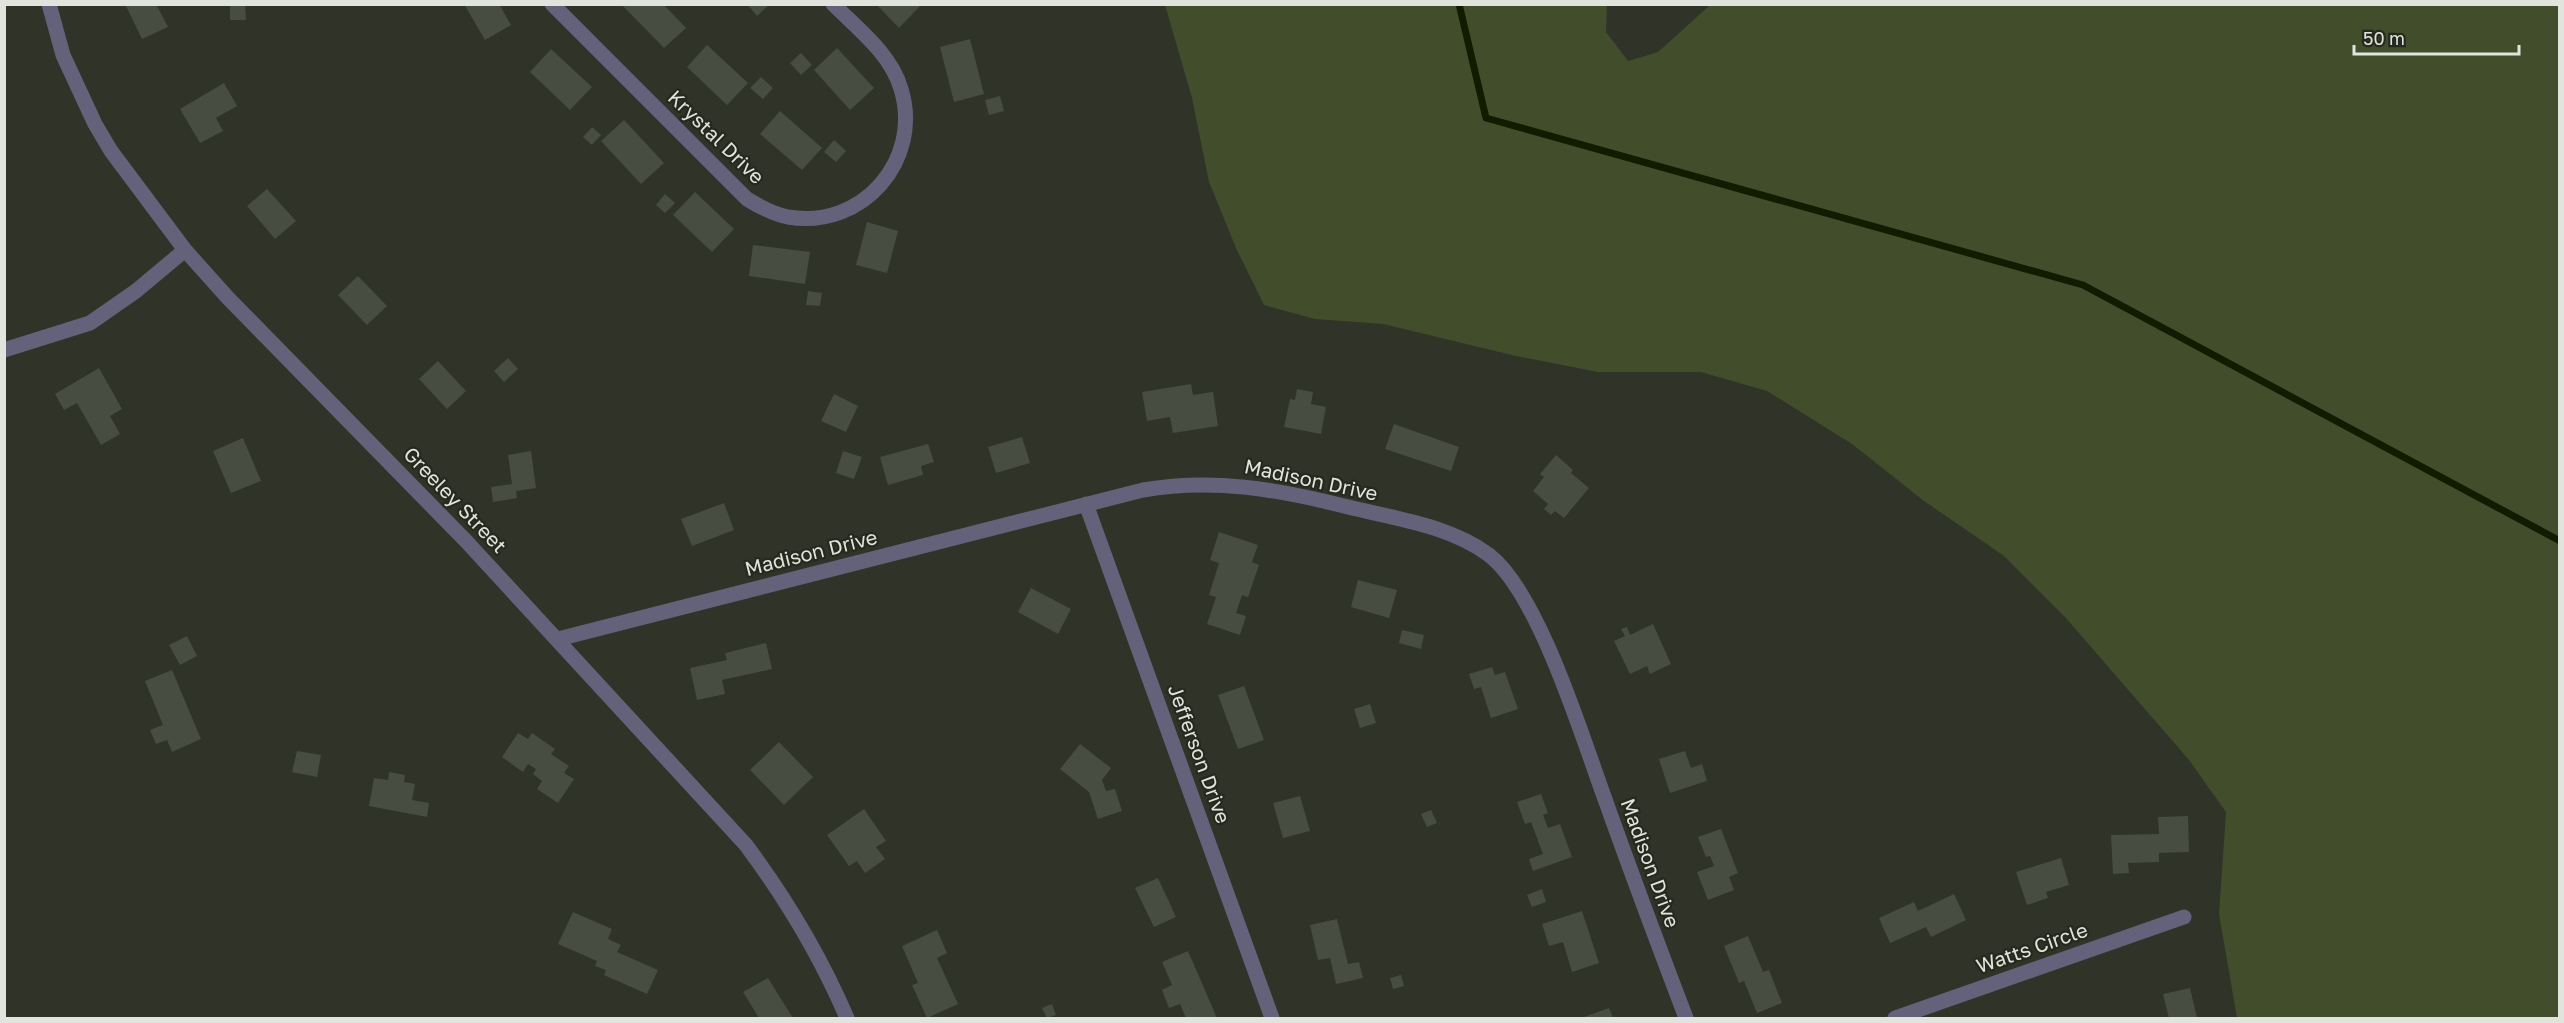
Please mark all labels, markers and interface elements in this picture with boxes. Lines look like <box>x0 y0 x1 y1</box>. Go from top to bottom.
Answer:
scale bar <box>2354 18 2519 56</box>
text: 50 m <box>2363 27 2405 49</box>
street label: Krystal Drive <box>664 84 770 188</box>
street label: Greeley Street <box>399 441 512 557</box>
street label: Madison Drive <box>1242 453 1380 505</box>
street label: Madison Drive <box>742 524 879 580</box>
street label: Jefferson Drive <box>1164 681 1236 826</box>
street label: Madison Drive <box>1616 795 1685 930</box>
street label: Watts Circle <box>1973 917 2091 977</box>

